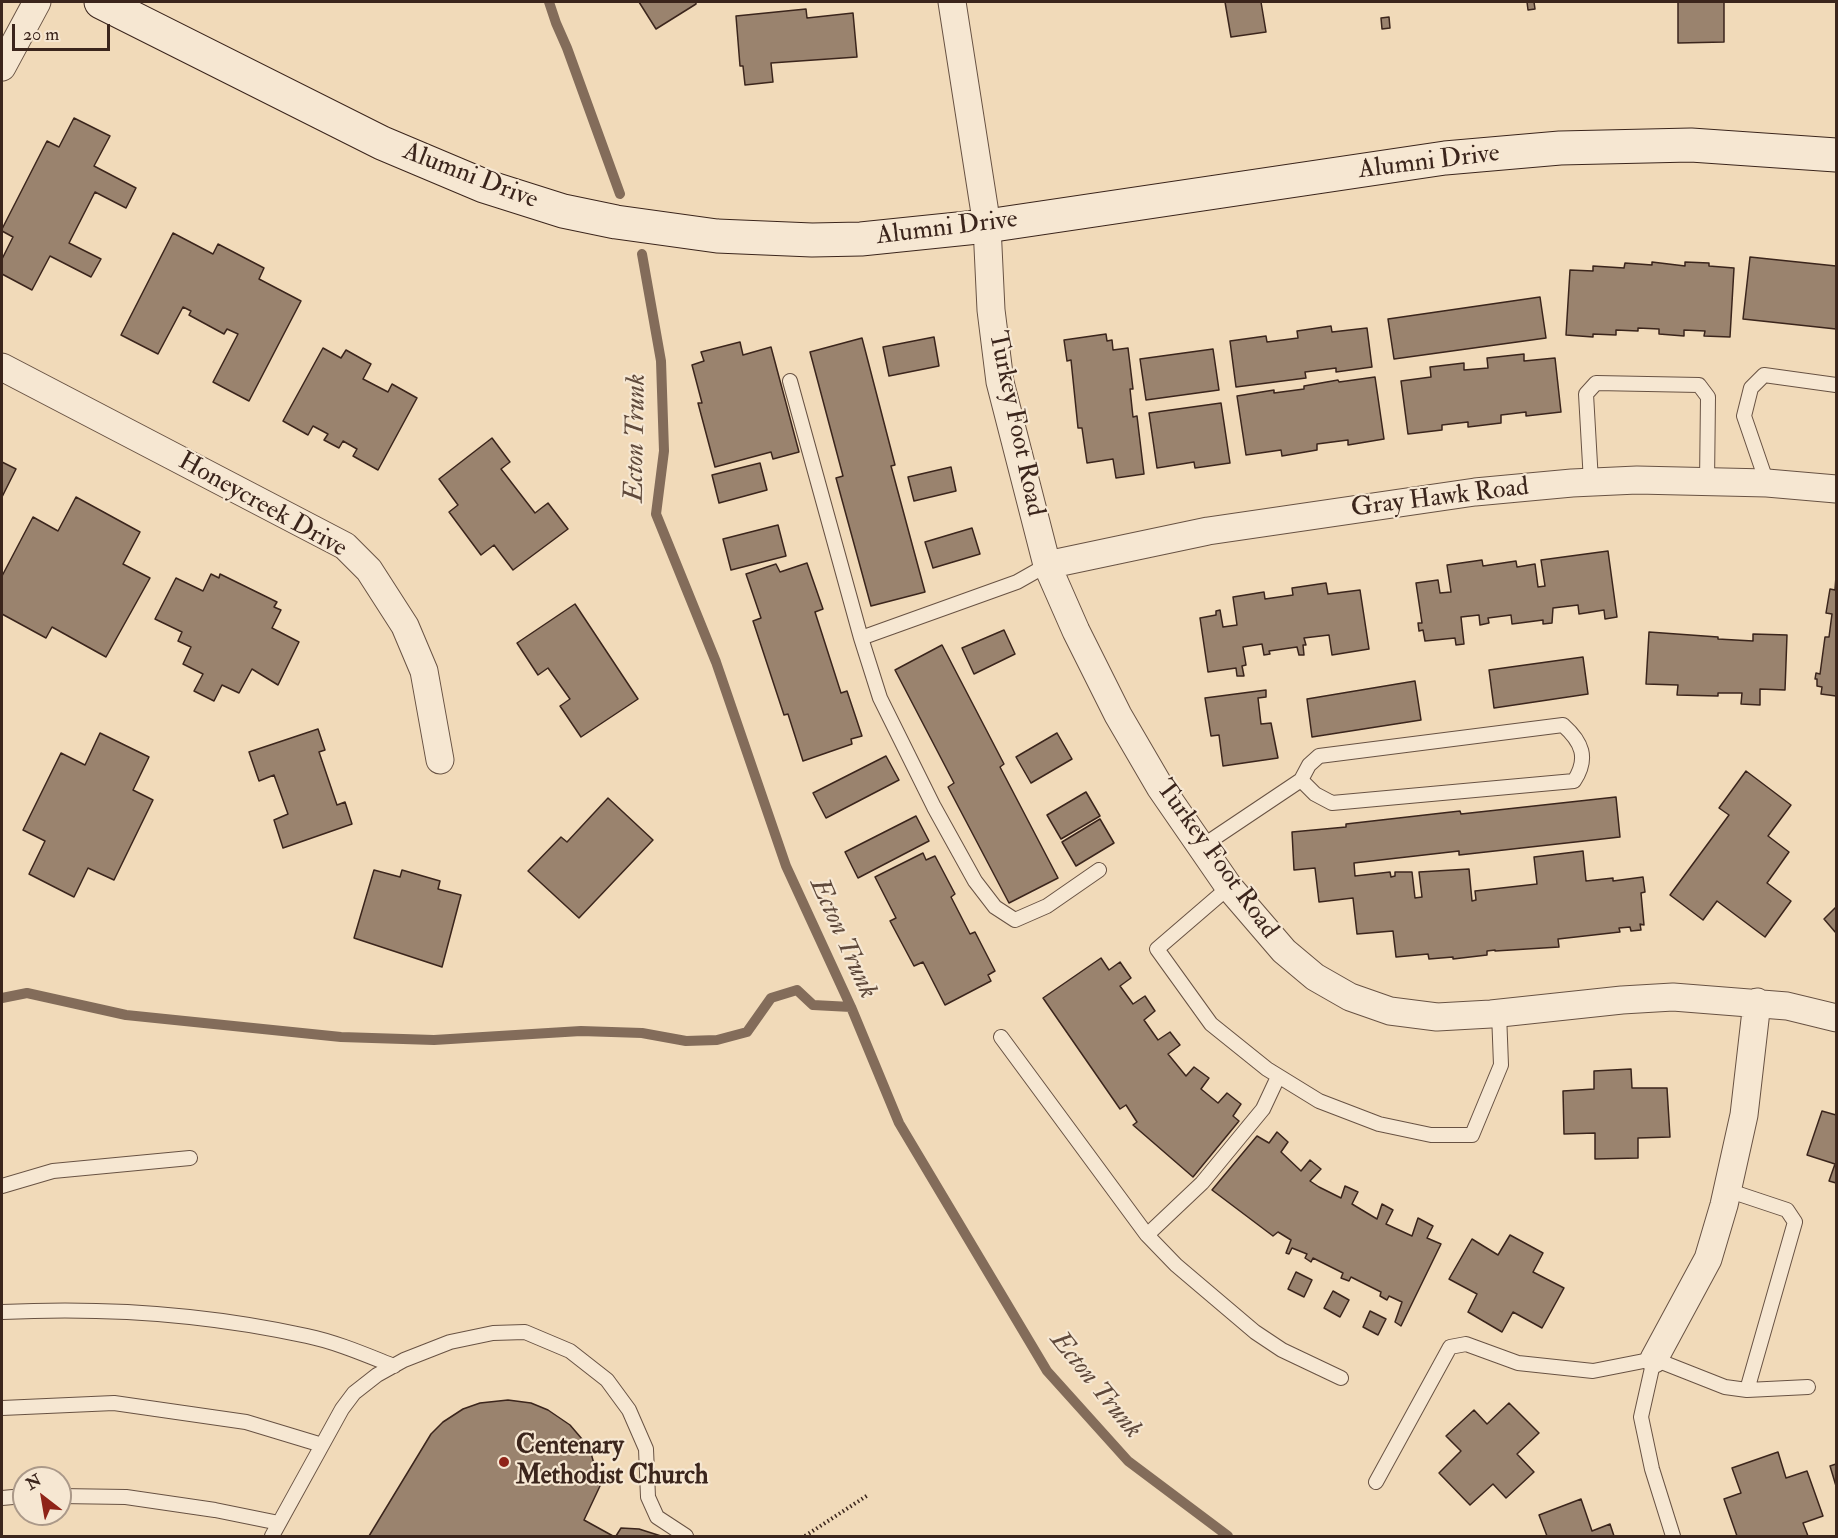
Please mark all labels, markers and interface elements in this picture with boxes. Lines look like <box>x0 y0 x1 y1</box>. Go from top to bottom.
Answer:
scale bar <box>15 12 112 50</box>
text: 20 m <box>23 23 59 46</box>
street label: Alumni Drive <box>398 137 542 217</box>
street label: Alumni Drive <box>1357 139 1501 187</box>
street label: Alumni Drive <box>875 205 1019 253</box>
street label: Turkey Foot Road <box>980 329 1050 519</box>
water label: Ecton Trunk <box>620 374 654 502</box>
street label: Honeycreek Drive <box>172 447 352 565</box>
street label: Gray Hawk Road <box>1349 473 1531 525</box>
street label: Turkey Foot Road <box>1148 775 1284 945</box>
water label: Ecton Trunk <box>801 874 883 1004</box>
water label: Ecton Trunk <box>1042 1326 1148 1446</box>
place label: Centenary Methodist Church <box>516 1431 708 1492</box>
marker: Centenary Methodist Church <box>497 1455 511 1469</box>
north arrow <box>12 1466 72 1526</box>
text: N <box>22 1470 45 1495</box>

